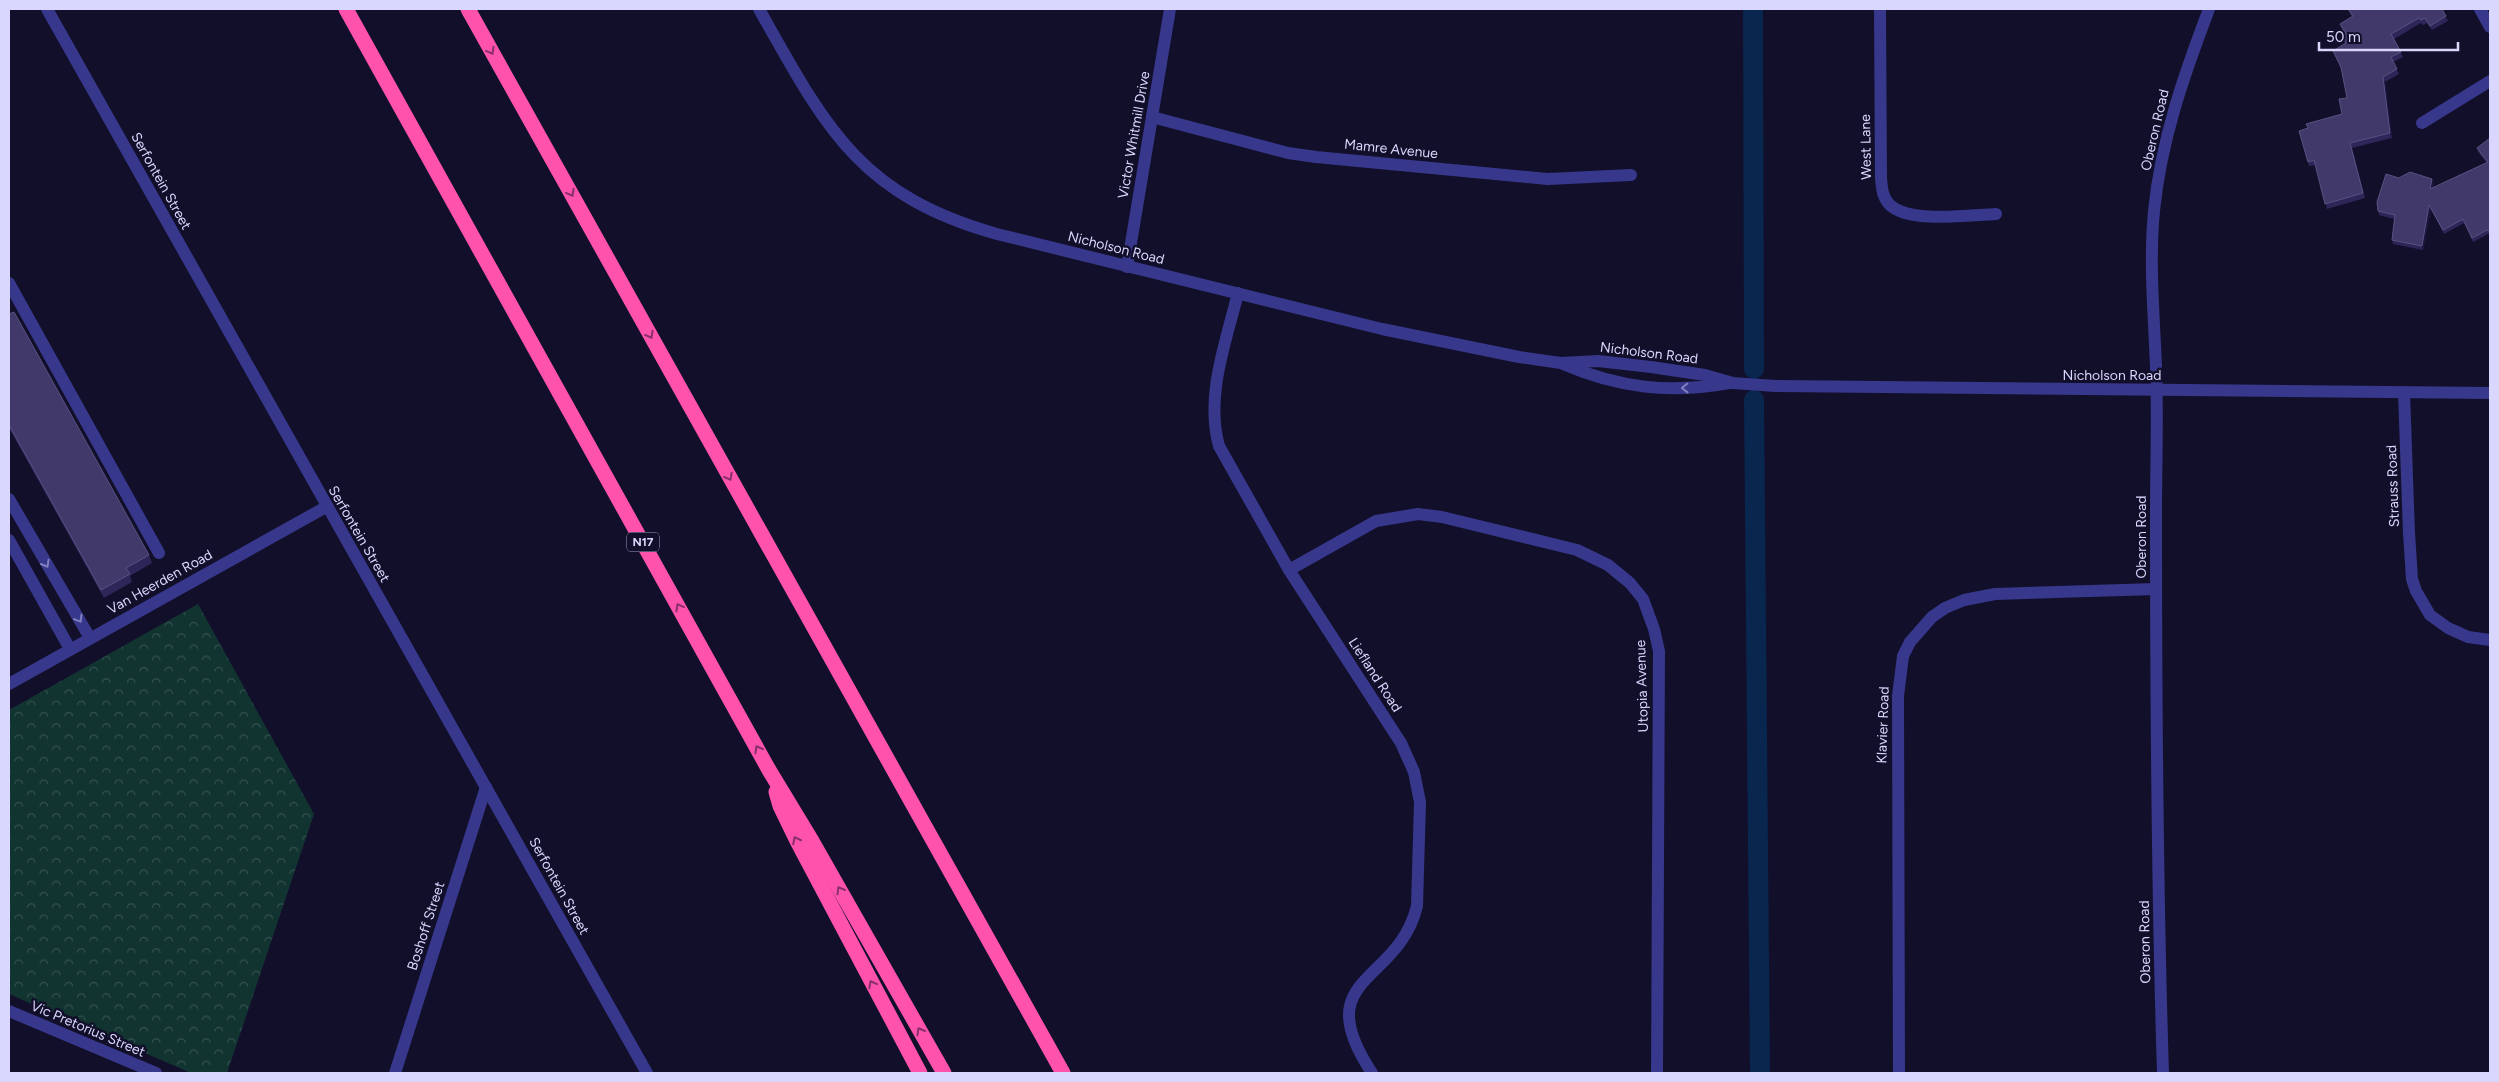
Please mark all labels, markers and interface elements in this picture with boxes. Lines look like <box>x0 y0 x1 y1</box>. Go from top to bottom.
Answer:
scale bar <box>2319 20 2458 52</box>
text: 50 m <box>2326 28 2361 46</box>
one-way arrow <box>485 46 495 55</box>
street label: Victor Whitmill Drive <box>1114 70 1154 200</box>
street label: Oberon Road <box>2137 88 2173 172</box>
street label: West Lane <box>1857 114 1875 180</box>
street label: Serfontein Street <box>127 129 195 233</box>
street label: Mamre Avenue <box>1343 136 1439 162</box>
one-way arrow <box>564 188 574 197</box>
street label: Nicholson Road <box>1066 228 1166 268</box>
one-way arrow <box>644 330 654 339</box>
street label: Nicholson Road <box>1599 339 1699 367</box>
street label: Nicholson Road <box>2063 367 2161 384</box>
one-way arrow <box>1681 383 1688 393</box>
street label: Strauss Road <box>2383 445 2403 527</box>
one-way arrow <box>723 471 733 480</box>
street label: Serfontein Street <box>324 483 394 585</box>
street label: Oberon Road <box>2133 495 2150 579</box>
road number: N17 <box>627 532 659 552</box>
street label: Van Heerden Road <box>105 546 215 618</box>
one-way arrow <box>40 559 50 568</box>
one-way arrow <box>675 604 685 613</box>
one-way arrow <box>72 614 82 623</box>
street label: Liefland Road <box>1345 635 1405 715</box>
street label: Utopia Avenue <box>1632 639 1652 733</box>
street label: Klavier Road <box>1873 686 1893 764</box>
one-way arrow <box>754 746 764 755</box>
street label: Serfontein Street <box>525 834 593 938</box>
one-way arrow <box>792 836 802 845</box>
street label: Boshoff Street <box>404 880 448 972</box>
one-way arrow <box>836 886 846 895</box>
street label: Oberon Road <box>2136 900 2154 984</box>
one-way arrow <box>868 980 878 989</box>
street label: Vic Pretorius Street <box>28 997 148 1061</box>
one-way arrow <box>916 1027 926 1036</box>

